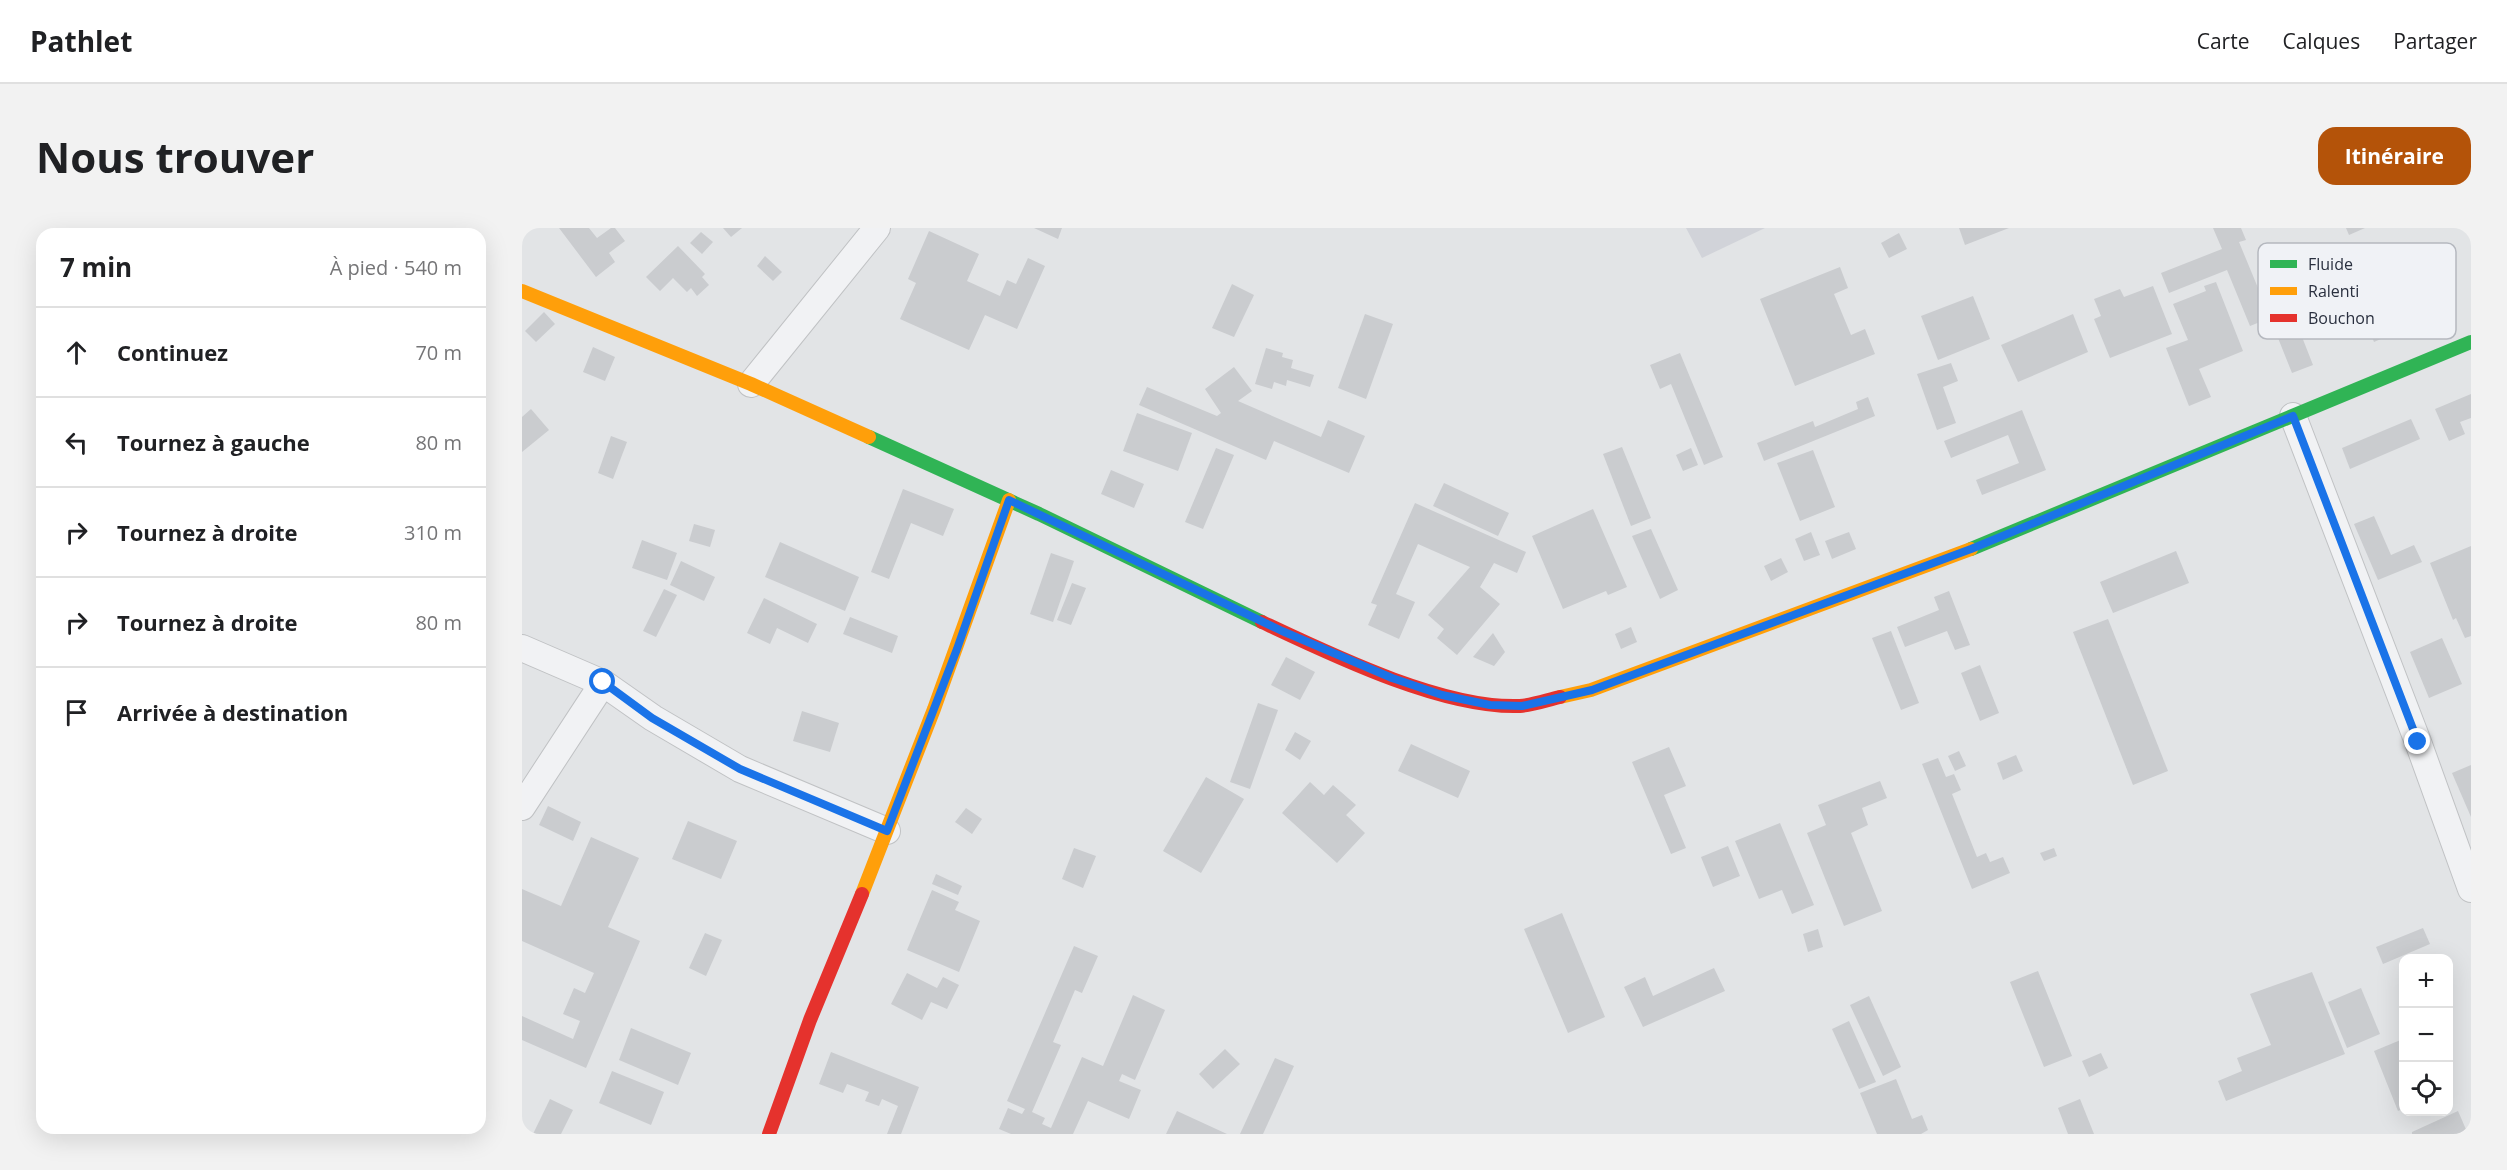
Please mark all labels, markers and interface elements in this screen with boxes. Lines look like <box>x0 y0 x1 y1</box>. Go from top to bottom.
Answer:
text: Pathlet <box>30 22 132 60</box>
text: Carte <box>2197 27 2249 55</box>
text: Calques <box>2282 27 2360 55</box>
text: Partager <box>2393 27 2477 55</box>
button: Itinéraire <box>2318 127 2471 185</box>
text: Nous trouver <box>36 128 314 185</box>
legend <box>2258 243 2456 339</box>
text: 7 min <box>60 249 132 285</box>
text: Fluide <box>2308 253 2353 275</box>
text: À pied · 540 m <box>330 254 462 281</box>
text: Ralenti <box>2308 280 2359 302</box>
text: Bouchon <box>2308 307 2375 329</box>
icon: ahead <box>60 336 93 369</box>
text: Continuez <box>117 337 228 367</box>
text: 70 m <box>415 339 462 366</box>
icon: left <box>60 426 93 459</box>
text: Tournez à gauche <box>117 427 310 457</box>
text: 80 m <box>415 429 462 456</box>
icon: right <box>60 516 93 549</box>
text: Tournez à droite <box>117 517 298 547</box>
text: 310 m <box>404 519 462 546</box>
icon: right <box>60 606 93 639</box>
text: Tournez à droite <box>117 607 298 637</box>
text: 80 m <box>415 609 462 636</box>
route start <box>589 668 615 694</box>
icon: arrive <box>60 696 93 729</box>
text: Arrivée à destination <box>117 697 348 727</box>
route end <box>2404 728 2430 754</box>
map controls <box>2399 954 2453 1116</box>
button: + <box>2399 954 2453 1008</box>
button: − <box>2399 1008 2453 1062</box>
button: locate <box>2399 1062 2453 1116</box>

